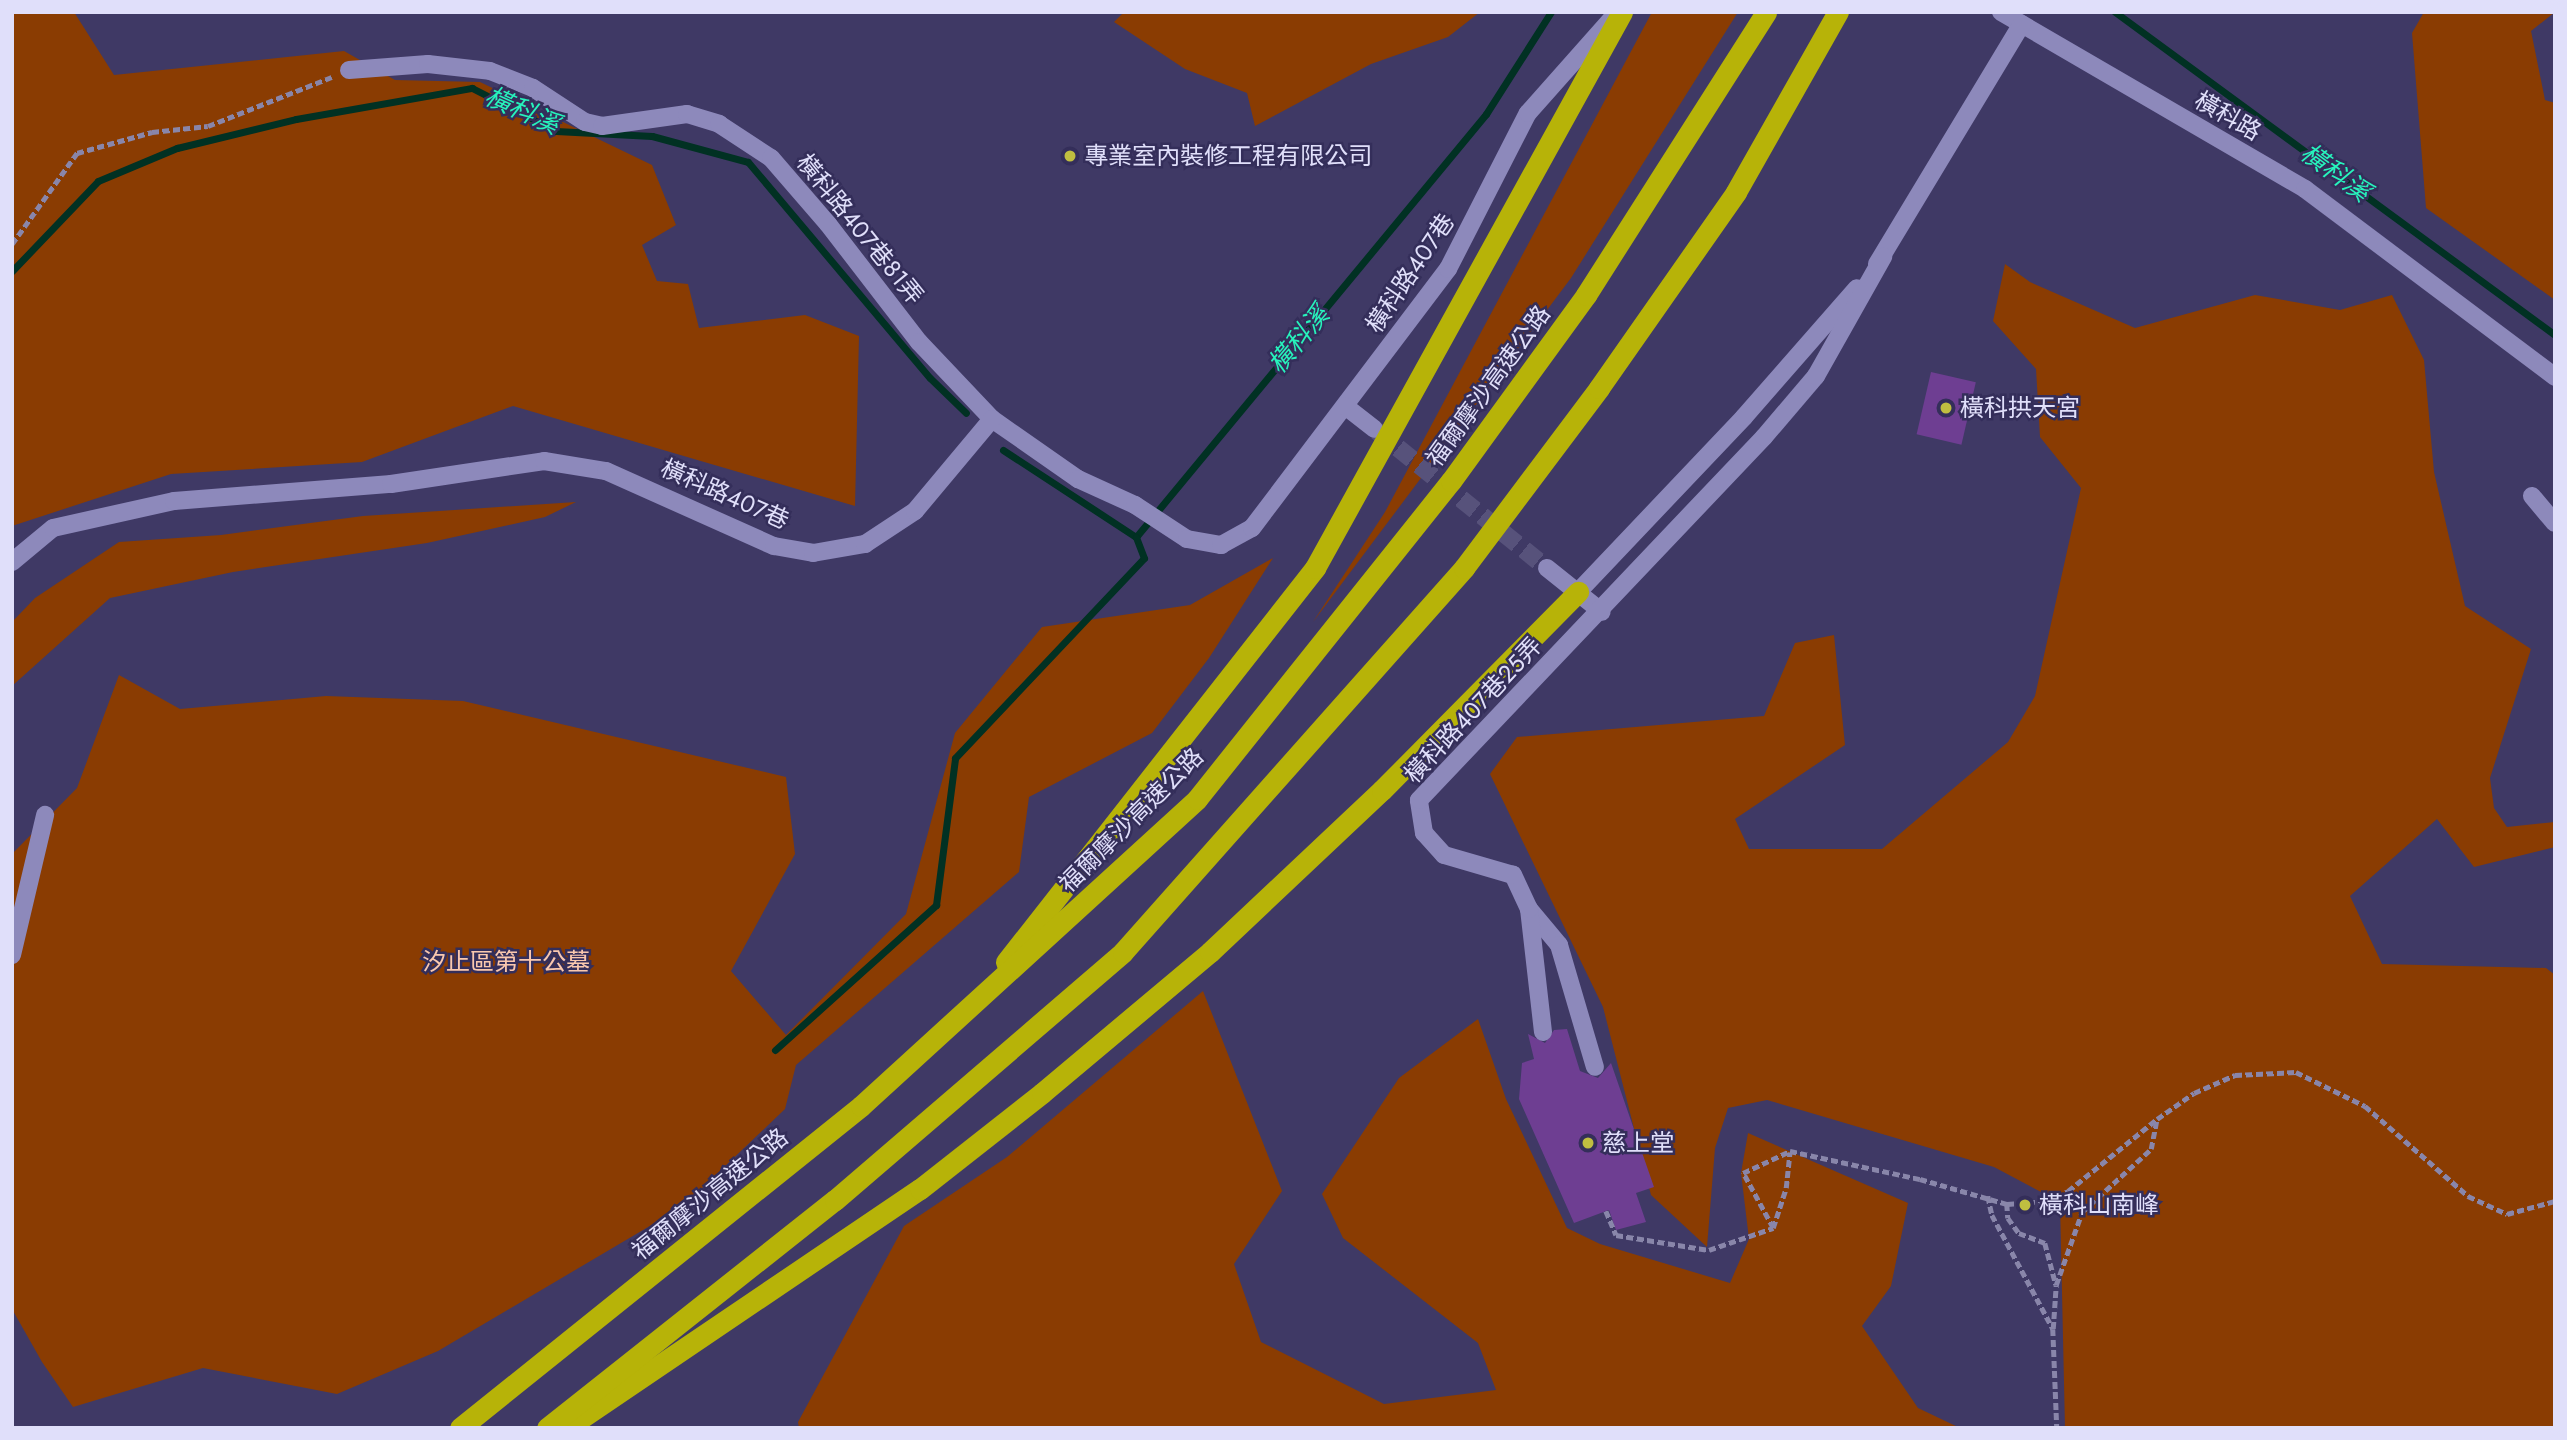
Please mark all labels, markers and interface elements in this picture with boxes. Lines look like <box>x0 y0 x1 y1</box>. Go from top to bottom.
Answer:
water label: 橫科溪 <box>480 81 564 141</box>
street label: 橫科路 <box>2190 86 2266 146</box>
water label: 橫科溪 <box>2294 137 2376 209</box>
place label: 專業室內裝修工程有限公司 <box>1084 142 1372 170</box>
street label: 橫科路407巷81弄 <box>791 148 929 310</box>
marker: 專業室內裝修工程有限公司 <box>1062 148 1078 164</box>
street label: 橫科路407巷 <box>1360 208 1460 338</box>
water label: 橫科溪 <box>1262 300 1336 380</box>
street label: 福爾摩沙高速公路 <box>1420 300 1556 472</box>
place label: 橫科拱天宮 <box>1960 394 2080 422</box>
marker: 橫科拱天宮 <box>1938 400 1954 416</box>
street label: 橫科路407巷 <box>657 453 793 535</box>
street label: 橫科路407巷25弄 <box>1398 631 1548 789</box>
street label: 福爾摩沙高速公路 <box>1053 742 1209 898</box>
park label: 汐止區第十公墓 <box>422 948 590 976</box>
street label: 福爾摩沙高速公路 <box>626 1122 794 1266</box>
place label: 慈上堂 <box>1602 1129 1674 1157</box>
marker: 慈上堂 <box>1580 1135 1596 1151</box>
place label: 橫科山南峰 <box>2039 1191 2159 1219</box>
marker: 橫科山南峰 <box>2017 1197 2033 1213</box>

